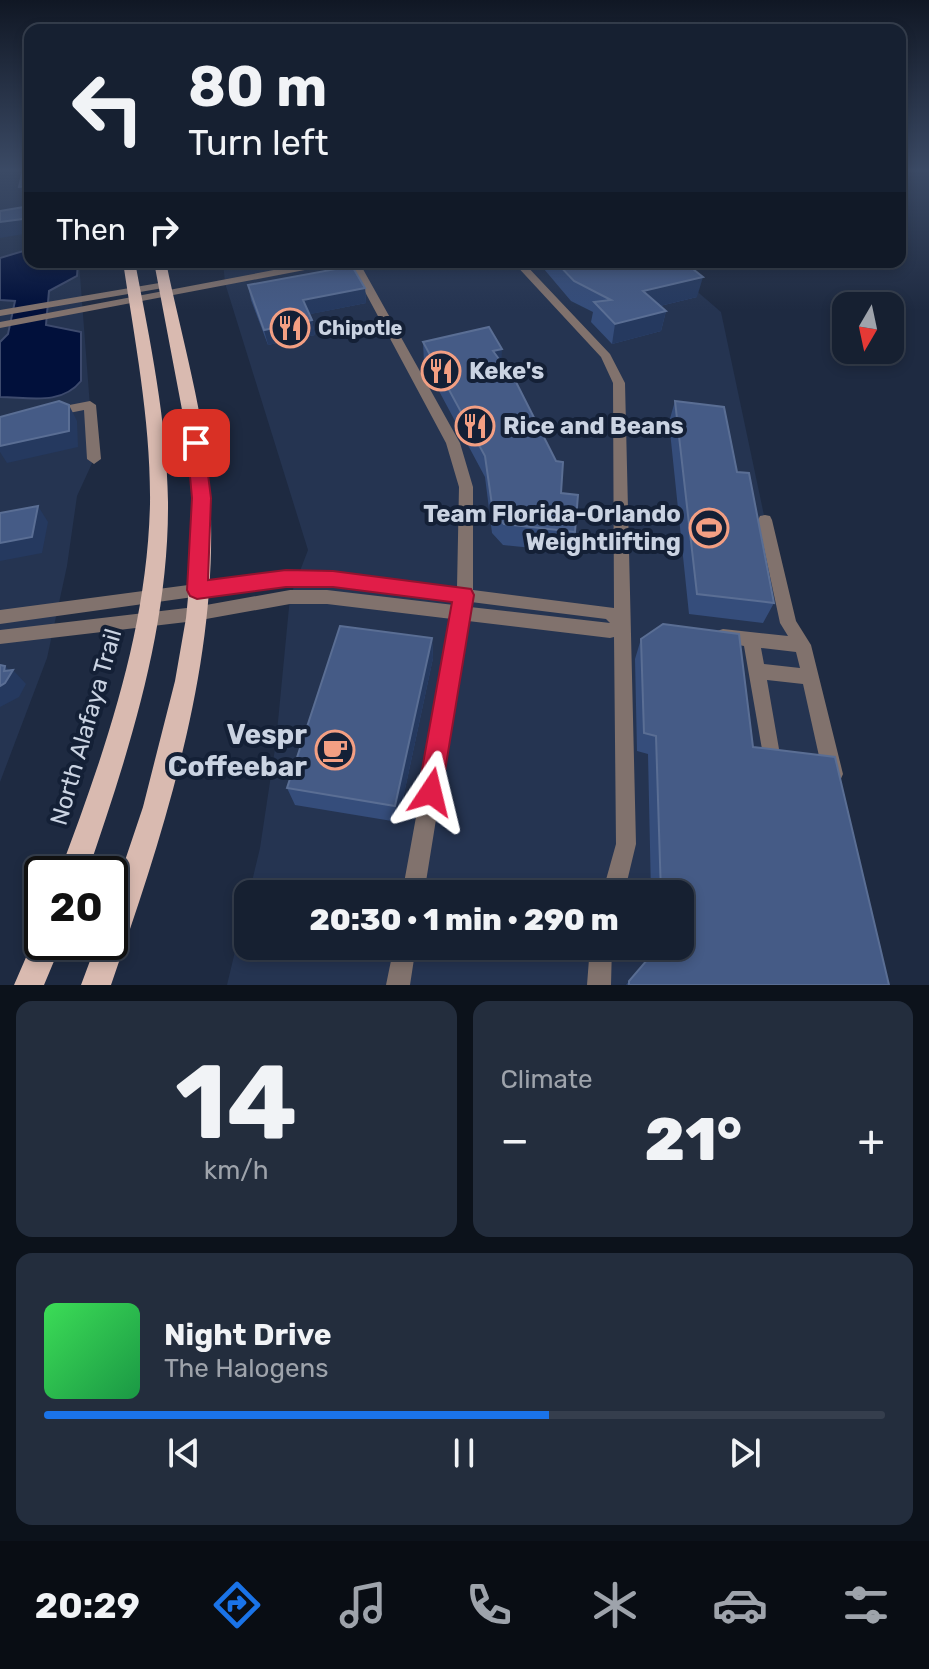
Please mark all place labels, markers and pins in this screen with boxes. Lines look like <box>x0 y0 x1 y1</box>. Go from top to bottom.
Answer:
restaurant icon: Chipotle <box>269 307 311 349</box>
place label: Chipotle <box>318 316 403 340</box>
restaurant icon: Keke's <box>420 350 462 392</box>
place label: Keke's <box>469 357 544 385</box>
restaurant icon: Rice and Beans <box>454 405 496 447</box>
pin <box>162 409 230 477</box>
place label: Rice and Beans <box>503 412 684 440</box>
place label: Team Florida-Orlando Weightlifting <box>423 500 681 556</box>
sports icon: Team Florida-Orlando Weightlifting <box>688 507 730 549</box>
place label: Vespr Coffeebar <box>168 718 307 783</box>
cafe icon: Vespr Coffeebar <box>314 729 356 771</box>

